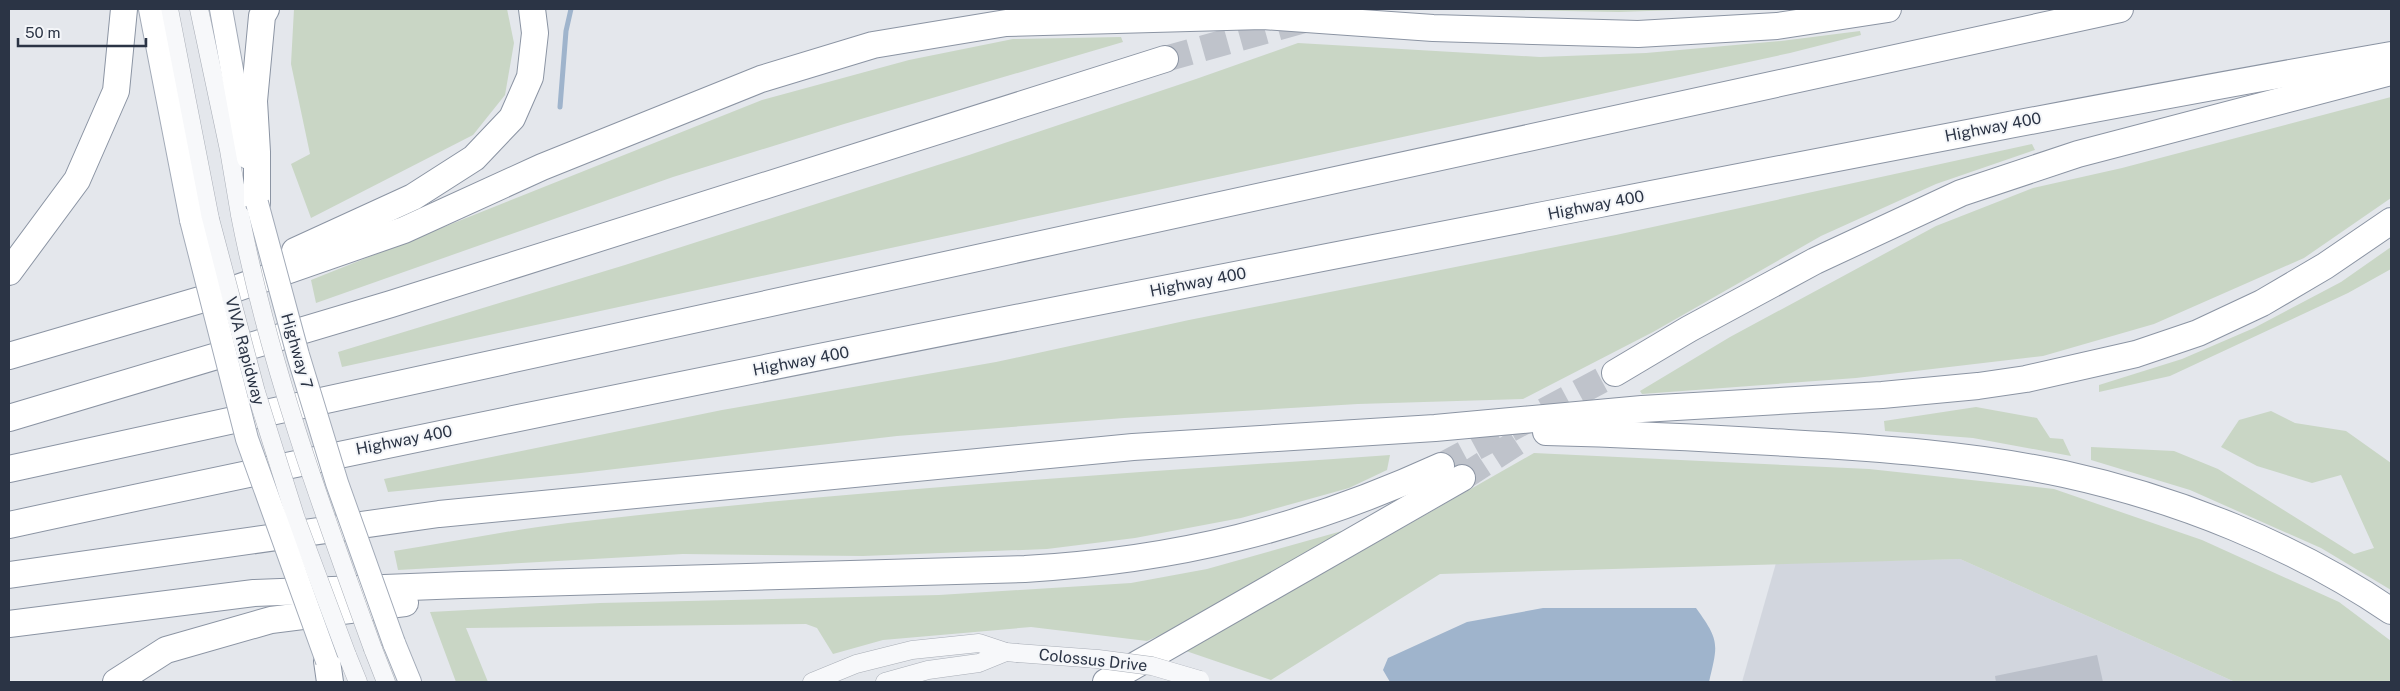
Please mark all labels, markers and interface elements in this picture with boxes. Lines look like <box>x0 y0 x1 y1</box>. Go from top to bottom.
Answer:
scale bar <box>18 15 145 47</box>
text: 50 m <box>25 24 60 41</box>
street label: Highway 400 <box>1943 108 2043 146</box>
street label: Highway 400 <box>1546 186 1646 224</box>
street label: Highway 400 <box>1148 263 1248 301</box>
street label: VIVA Rapidway <box>221 295 269 408</box>
street label: Highway 7 <box>277 311 317 391</box>
street label: Highway 400 <box>751 342 851 380</box>
street label: Highway 400 <box>354 421 454 459</box>
street label: Colossus Drive <box>1038 645 1148 675</box>

